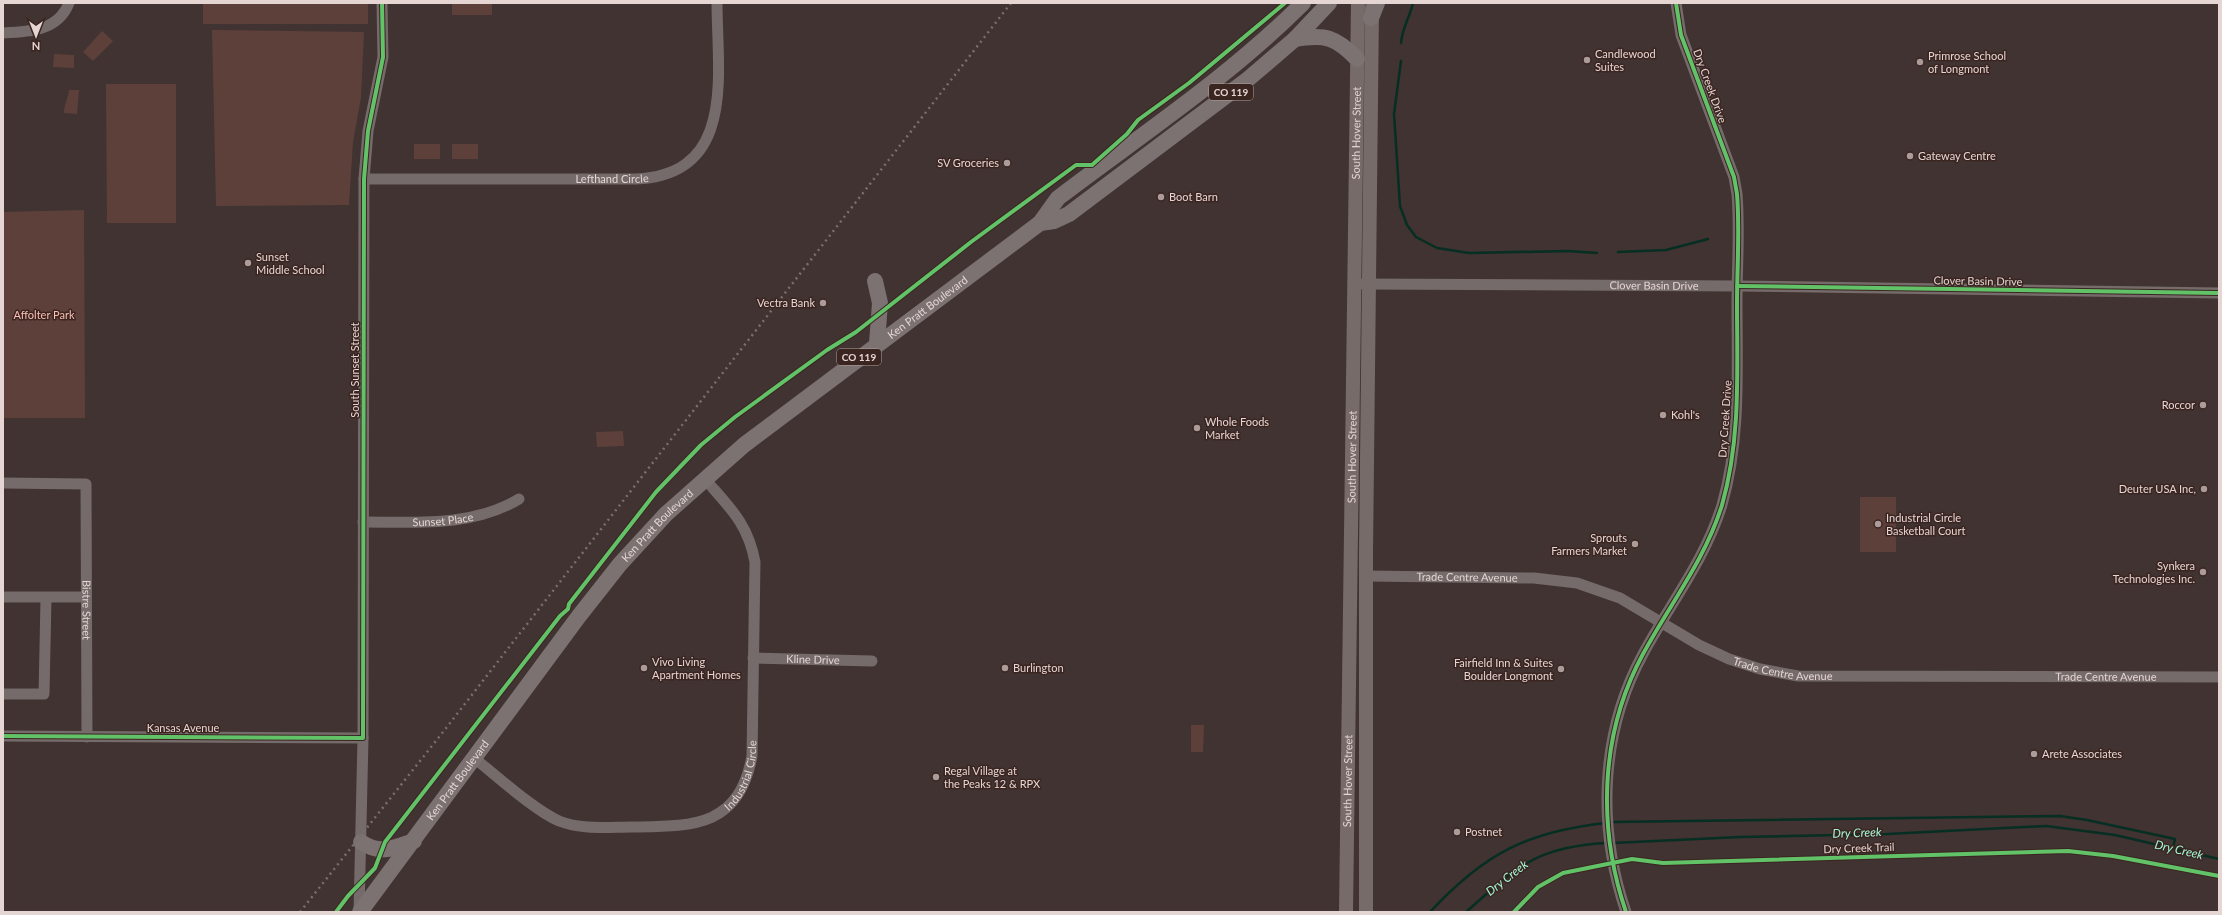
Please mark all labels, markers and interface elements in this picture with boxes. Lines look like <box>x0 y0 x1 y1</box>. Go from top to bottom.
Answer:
north arrow <box>16 16 56 56</box>
text: N <box>32 40 40 53</box>
place label: Candlewood Suites <box>1595 47 1656 73</box>
street label: Dry Creek Drive <box>1691 47 1730 125</box>
place label: Primrose School of Longmont <box>1928 49 2006 75</box>
marker: Candlewood Suites <box>1582 55 1592 65</box>
marker: Primrose School of Longmont <box>1915 57 1925 67</box>
road number: CO 119 <box>1209 84 1253 100</box>
street label: South Hover Street <box>1349 87 1363 179</box>
place label: Gateway Centre <box>1918 149 1996 162</box>
marker: Gateway Centre <box>1905 151 1915 161</box>
place label: SV Groceries <box>937 156 999 169</box>
marker: SV Groceries <box>1002 158 1012 168</box>
street label: Lefthand Circle <box>576 171 650 185</box>
place label: Boot Barn <box>1169 190 1218 203</box>
marker: Boot Barn <box>1156 192 1166 202</box>
place label: Sunset Middle School <box>256 250 325 276</box>
marker: Sunset Middle School <box>243 258 253 268</box>
street label: Ken Pratt Boulevard <box>885 273 970 341</box>
street label: Clover Basin Drive <box>1933 273 2023 288</box>
street label: Clover Basin Drive <box>1609 278 1699 292</box>
place label: Vectra Bank <box>757 296 815 309</box>
marker: Vectra Bank <box>818 298 828 308</box>
park label: Affolter Park <box>14 308 75 321</box>
street label: South Sunset Street <box>348 322 361 418</box>
road number: CO 119 <box>837 349 881 365</box>
street label: Dry Creek Drive <box>1715 380 1734 458</box>
place label: Roccor <box>2162 398 2195 411</box>
marker: Roccor <box>2198 400 2208 410</box>
place label: Kohl's <box>1671 408 1700 421</box>
marker: Kohl's <box>1658 410 1668 420</box>
street label: South Hover Street <box>1344 411 1359 503</box>
place label: Whole Foods Market <box>1205 415 1269 441</box>
marker: Whole Foods Market <box>1192 423 1202 433</box>
place label: Deuter USA Inc, <box>2119 482 2196 495</box>
marker: Deuter USA Inc, <box>2199 484 2209 494</box>
street label: Ken Pratt Boulevard <box>618 486 695 564</box>
street label: Sunset Place <box>412 510 475 528</box>
place label: Industrial Circle Basketball Court <box>1886 511 1965 537</box>
marker: Industrial Circle Basketball Court <box>1873 519 1883 529</box>
place label: Sprouts Farmers Market <box>1551 531 1627 557</box>
marker: Sprouts Farmers Market <box>1630 539 1640 549</box>
place label: Synkera Technologies Inc. <box>2113 559 2195 585</box>
marker: Synkera Technologies Inc. <box>2198 567 2208 577</box>
street label: Trade Centre Avenue <box>1416 570 1518 584</box>
street label: Bistre Street <box>80 580 94 640</box>
street label: Kline Drive <box>786 652 840 666</box>
street label: Trade Centre Avenue <box>1732 654 1833 682</box>
place label: Vivo Living Apartment Homes <box>652 655 741 681</box>
place label: Fairfield Inn & Suites Boulder Longmont <box>1454 656 1553 682</box>
place label: Burlington <box>1013 661 1064 674</box>
marker: Vivo Living Apartment Homes <box>639 663 649 673</box>
marker: Burlington <box>1000 663 1010 673</box>
marker: Fairfield Inn & Suites Boulder Longmont <box>1556 664 1566 674</box>
street label: Trade Centre Avenue <box>2055 670 2157 683</box>
street label: Kansas Avenue <box>147 721 220 734</box>
street label: South Hover Street <box>1340 735 1354 827</box>
street label: Ken Pratt Boulevard <box>423 737 491 823</box>
street label: Industrial Circle <box>721 740 758 813</box>
place label: Arete Associates <box>2042 747 2122 760</box>
marker: Arete Associates <box>2029 749 2039 759</box>
place label: Regal Village at the Peaks 12 & RPX <box>944 764 1041 790</box>
marker: Regal Village at the Peaks 12 & RPX <box>931 772 941 782</box>
water label: Dry Creek <box>1832 824 1882 841</box>
place label: Postnet <box>1465 825 1502 838</box>
marker: Postnet <box>1452 827 1462 837</box>
water label: Dry Creek <box>2153 837 2205 862</box>
street label: Dry Creek Trail <box>1823 840 1895 855</box>
water label: Dry Creek <box>1483 856 1531 899</box>

